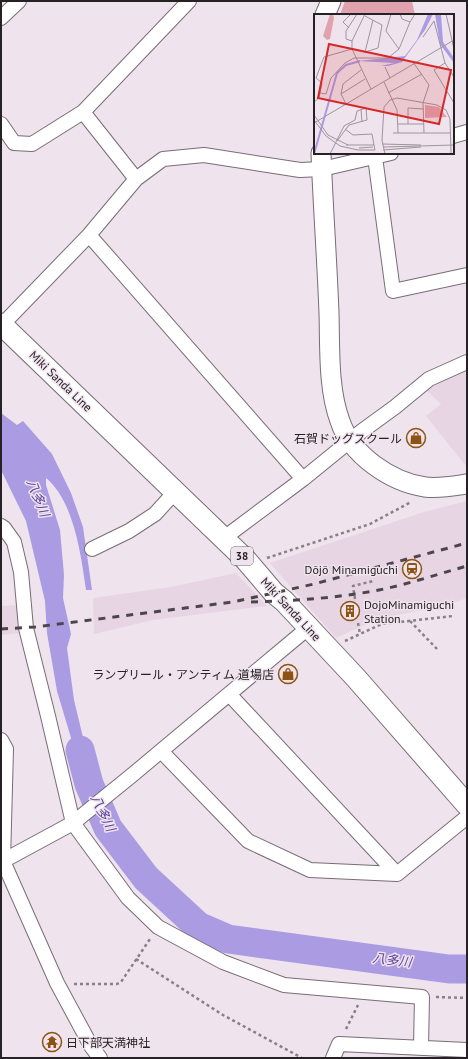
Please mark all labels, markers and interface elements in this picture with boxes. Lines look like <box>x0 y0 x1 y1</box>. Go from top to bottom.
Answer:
inset map <box>314 14 454 154</box>
street label: Miki Sanda Line <box>26 347 96 415</box>
shop icon: 石賀ドッグスクール <box>405 427 427 449</box>
place label: 石賀ドッグスクール <box>294 431 402 446</box>
water label: 八多川 <box>23 477 54 521</box>
road number: 38 <box>231 547 253 565</box>
station icon: Dōjō Minamiguchi <box>401 558 423 580</box>
place label: Dōjō Minamiguchi <box>305 562 398 577</box>
street label: Miki Sanda Line <box>258 574 324 644</box>
place label: DojoMinamiguchi Station <box>364 597 454 626</box>
building icon: DojoMinamiguchi Station <box>339 600 361 622</box>
shop icon: ランプリール・アンティム 道場店 <box>277 663 299 685</box>
place label: ランプリール・アンティム 道場店 <box>92 667 274 682</box>
water label: 八多川 <box>87 792 120 836</box>
water label: 八多川 <box>372 949 414 971</box>
temple icon: 日下部天満神社 <box>41 1031 63 1053</box>
place label: 日下部天満神社 <box>66 1035 150 1050</box>

